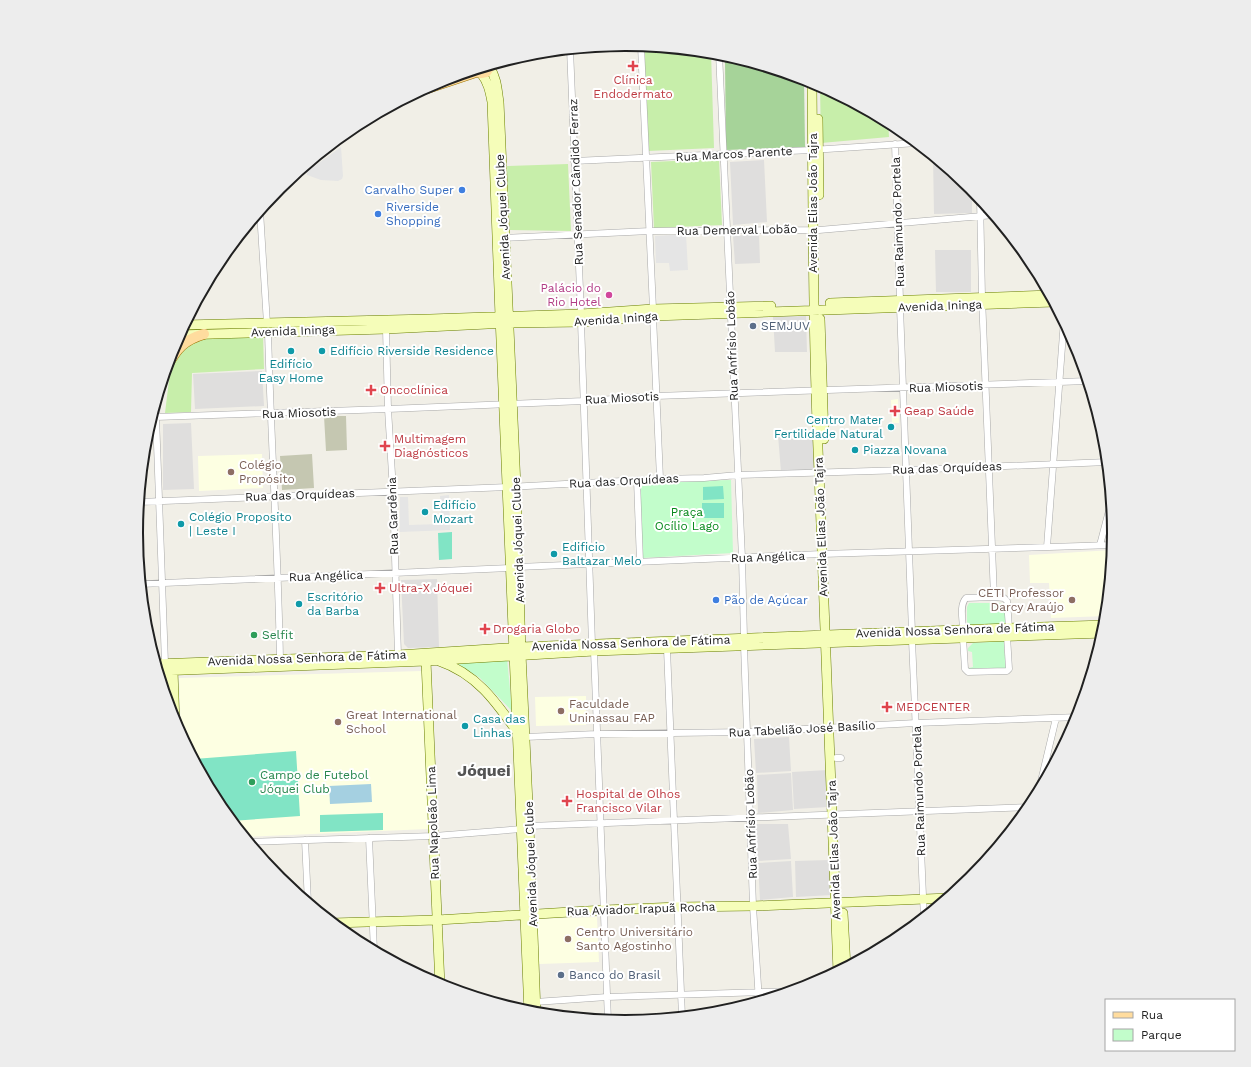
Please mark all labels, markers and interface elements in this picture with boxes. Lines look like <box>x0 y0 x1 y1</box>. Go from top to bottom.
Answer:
marker: Clínica Endodermato <box>627 60 639 72</box>
place label: Clínica Endodermato <box>593 73 673 101</box>
street label: Rua Senador Cândido Ferraz <box>566 99 586 265</box>
street label: Avenida Elias João Tajra <box>806 133 820 273</box>
street label: Rua Marcos Parente <box>675 144 793 164</box>
street label: Avenida Jóquei Clube <box>493 154 513 280</box>
street label: Rua Raimundo Portela <box>889 156 907 287</box>
place label: Carvalho Super <box>364 183 454 197</box>
marker: Carvalho Super <box>457 185 467 195</box>
place label: Riverside Shopping <box>386 200 441 228</box>
marker: Riverside Shopping <box>373 209 383 219</box>
street label: Rua Demerval Lobão <box>677 222 797 238</box>
place label: Palácio do Rio Hotel <box>540 281 601 309</box>
marker: Palácio do Rio Hotel <box>604 290 614 300</box>
street label: Rua Anfrísio Lobão <box>723 291 741 401</box>
street label: Avenida Ininga <box>898 298 982 314</box>
street label: Avenida Ininga <box>574 309 659 329</box>
place label: SEMJUV <box>761 319 810 333</box>
marker: SEMJUV <box>748 321 758 331</box>
street label: Avenida Ininga <box>251 323 335 339</box>
place label: Edifício Riverside Residence <box>330 344 494 358</box>
marker: Edifício Easy Home <box>286 346 296 356</box>
marker: Edifício Riverside Residence <box>317 346 327 356</box>
place label: Edifício Easy Home <box>259 357 323 385</box>
street label: Rua Miosotis <box>909 379 983 395</box>
place label: Oncoclínica <box>380 383 448 397</box>
marker: Oncoclínica <box>365 384 377 396</box>
street label: Rua Miosotis <box>584 389 660 407</box>
place label: Geap Saúde <box>904 404 974 418</box>
street label: Rua Miosotis <box>262 405 336 421</box>
marker: Geap Saúde <box>889 405 901 417</box>
place label: Centro Mater Fertilidade Natural <box>774 413 883 441</box>
marker: Centro Mater Fertilidade Natural <box>886 422 896 432</box>
place label: Multimagem Diagnósticos <box>394 432 468 460</box>
marker: Multimagem Diagnósticos <box>379 440 391 452</box>
place label: Piazza Novana <box>863 443 947 457</box>
marker: Piazza Novana <box>850 445 860 455</box>
street label: Avenida Elias João Tajra <box>812 457 830 597</box>
place label: Colégio Propósito <box>239 458 295 486</box>
street label: Rua das Orquídeas <box>892 459 1002 477</box>
marker: Colégio Propósito <box>226 467 236 477</box>
street label: Rua das Orquídeas <box>569 471 679 491</box>
street label: Rua Gardênia <box>385 477 401 555</box>
street label: Avenida Jóquei Clube <box>509 477 527 603</box>
street label: Rua das Orquídeas <box>245 486 355 504</box>
place label: Edifício Mozart <box>433 498 476 526</box>
park label: Praça Ocílio Lago <box>655 505 719 533</box>
marker: Edifício Mozart <box>420 507 430 517</box>
place label: Colégio Proposito | Leste I <box>189 510 292 538</box>
marker: Colégio Proposito | Leste I <box>176 519 186 529</box>
place label: Edificio Baltazar Melo <box>562 540 642 568</box>
marker: Edificio Baltazar Melo <box>549 549 559 559</box>
street label: Rua Angélica <box>731 549 806 565</box>
street label: Rua Angélica <box>289 568 364 584</box>
place label: Ultra-X Jóquei <box>389 581 472 595</box>
marker: Ultra-X Jóquei <box>374 582 386 594</box>
place label: CETI Professor Darcy Araújo <box>978 586 1064 614</box>
place label: Escritório da Barba <box>307 590 363 618</box>
place label: Pão de Açúcar <box>724 593 808 607</box>
marker: Pão de Açúcar <box>711 595 721 605</box>
marker: CETI Professor Darcy Araújo <box>1067 595 1077 605</box>
marker: Escritório da Barba <box>294 599 304 609</box>
street label: Avenida Nossa Senhora de Fátima <box>855 620 1055 640</box>
place label: Drogaria Globo <box>493 622 580 636</box>
marker: Drogaria Globo <box>480 624 490 634</box>
place label: Selfit <box>262 628 293 642</box>
marker: Selfit <box>249 630 259 640</box>
street label: Avenida Nossa Senhora de Fátima <box>531 633 731 653</box>
street label: Avenida Nossa Senhora de Fátima <box>207 648 407 668</box>
place label: Faculdade Uninassau FAP <box>569 697 655 725</box>
place label: MEDCENTER <box>896 700 970 714</box>
marker: MEDCENTER <box>881 701 893 713</box>
marker: Faculdade Uninassau FAP <box>556 706 566 716</box>
place label: Great International School <box>346 708 457 736</box>
place label: Casa das Linhas <box>473 712 526 740</box>
marker: Great International School <box>333 717 343 727</box>
street label: Rua Tabelião José Basílio <box>728 718 876 740</box>
marker: Casa das Linhas <box>460 721 470 731</box>
street label: Rua Raimundo Portela <box>910 725 928 856</box>
district label: Jóquei <box>457 761 511 780</box>
street label: Rua Napoleão Lima <box>424 766 442 880</box>
place label: Campo de Futebol Jóquei Club <box>260 768 369 796</box>
street label: Rua Anfrísio Lobão <box>742 769 760 879</box>
marker: Campo de Futebol Jóquei Club <box>247 777 257 787</box>
street label: Avenida Elias João Tajra <box>825 780 843 920</box>
place label: Hospital de Olhos Francisco Vilar <box>576 787 680 815</box>
marker: Hospital de Olhos Francisco Vilar <box>561 795 573 807</box>
street label: Avenida Jóquei Clube <box>522 801 540 927</box>
street label: Rua Aviador Irapuã Rocha <box>566 899 716 919</box>
place label: Centro Universitário Santo Agostinho <box>576 925 693 953</box>
marker: Centro Universitário Santo Agostinho <box>563 934 573 944</box>
place label: Banco do Brasil <box>569 968 661 982</box>
marker: Banco do Brasil <box>556 970 566 980</box>
legend <box>1105 999 1235 1051</box>
text: Rua <box>1141 1008 1163 1022</box>
text: Parque <box>1141 1028 1182 1042</box>

